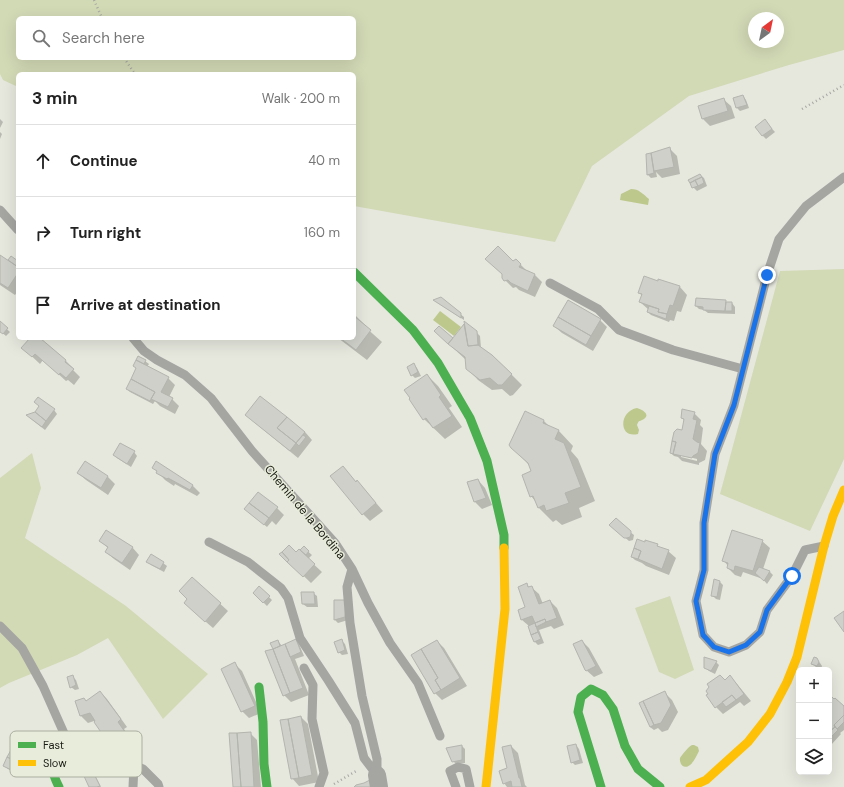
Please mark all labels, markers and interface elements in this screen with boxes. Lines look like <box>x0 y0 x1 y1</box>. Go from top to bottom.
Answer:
north arrow <box>748 12 784 48</box>
search box <box>16 16 356 60</box>
icon: search <box>30 27 52 49</box>
text: Search here <box>62 28 145 48</box>
text: 3 min <box>32 87 77 109</box>
text: Walk · 200 m <box>262 90 340 107</box>
icon: ahead <box>32 150 54 172</box>
text: Continue <box>70 151 138 171</box>
text: 40 m <box>308 152 340 169</box>
icon: right <box>32 222 54 244</box>
text: Turn right <box>70 223 141 243</box>
text: 160 m <box>304 224 340 241</box>
route end <box>758 266 776 284</box>
icon: arrive <box>32 294 54 316</box>
text: Arrive at destination <box>70 295 221 315</box>
street label: Chemin de la Bordina <box>261 462 349 562</box>
route start <box>783 567 801 585</box>
map controls <box>796 667 832 775</box>
button: + <box>796 667 832 703</box>
button: − <box>796 703 832 739</box>
legend <box>10 731 142 777</box>
text: Fast <box>43 738 64 752</box>
button: layers <box>796 739 832 775</box>
text: Slow <box>43 756 67 770</box>

